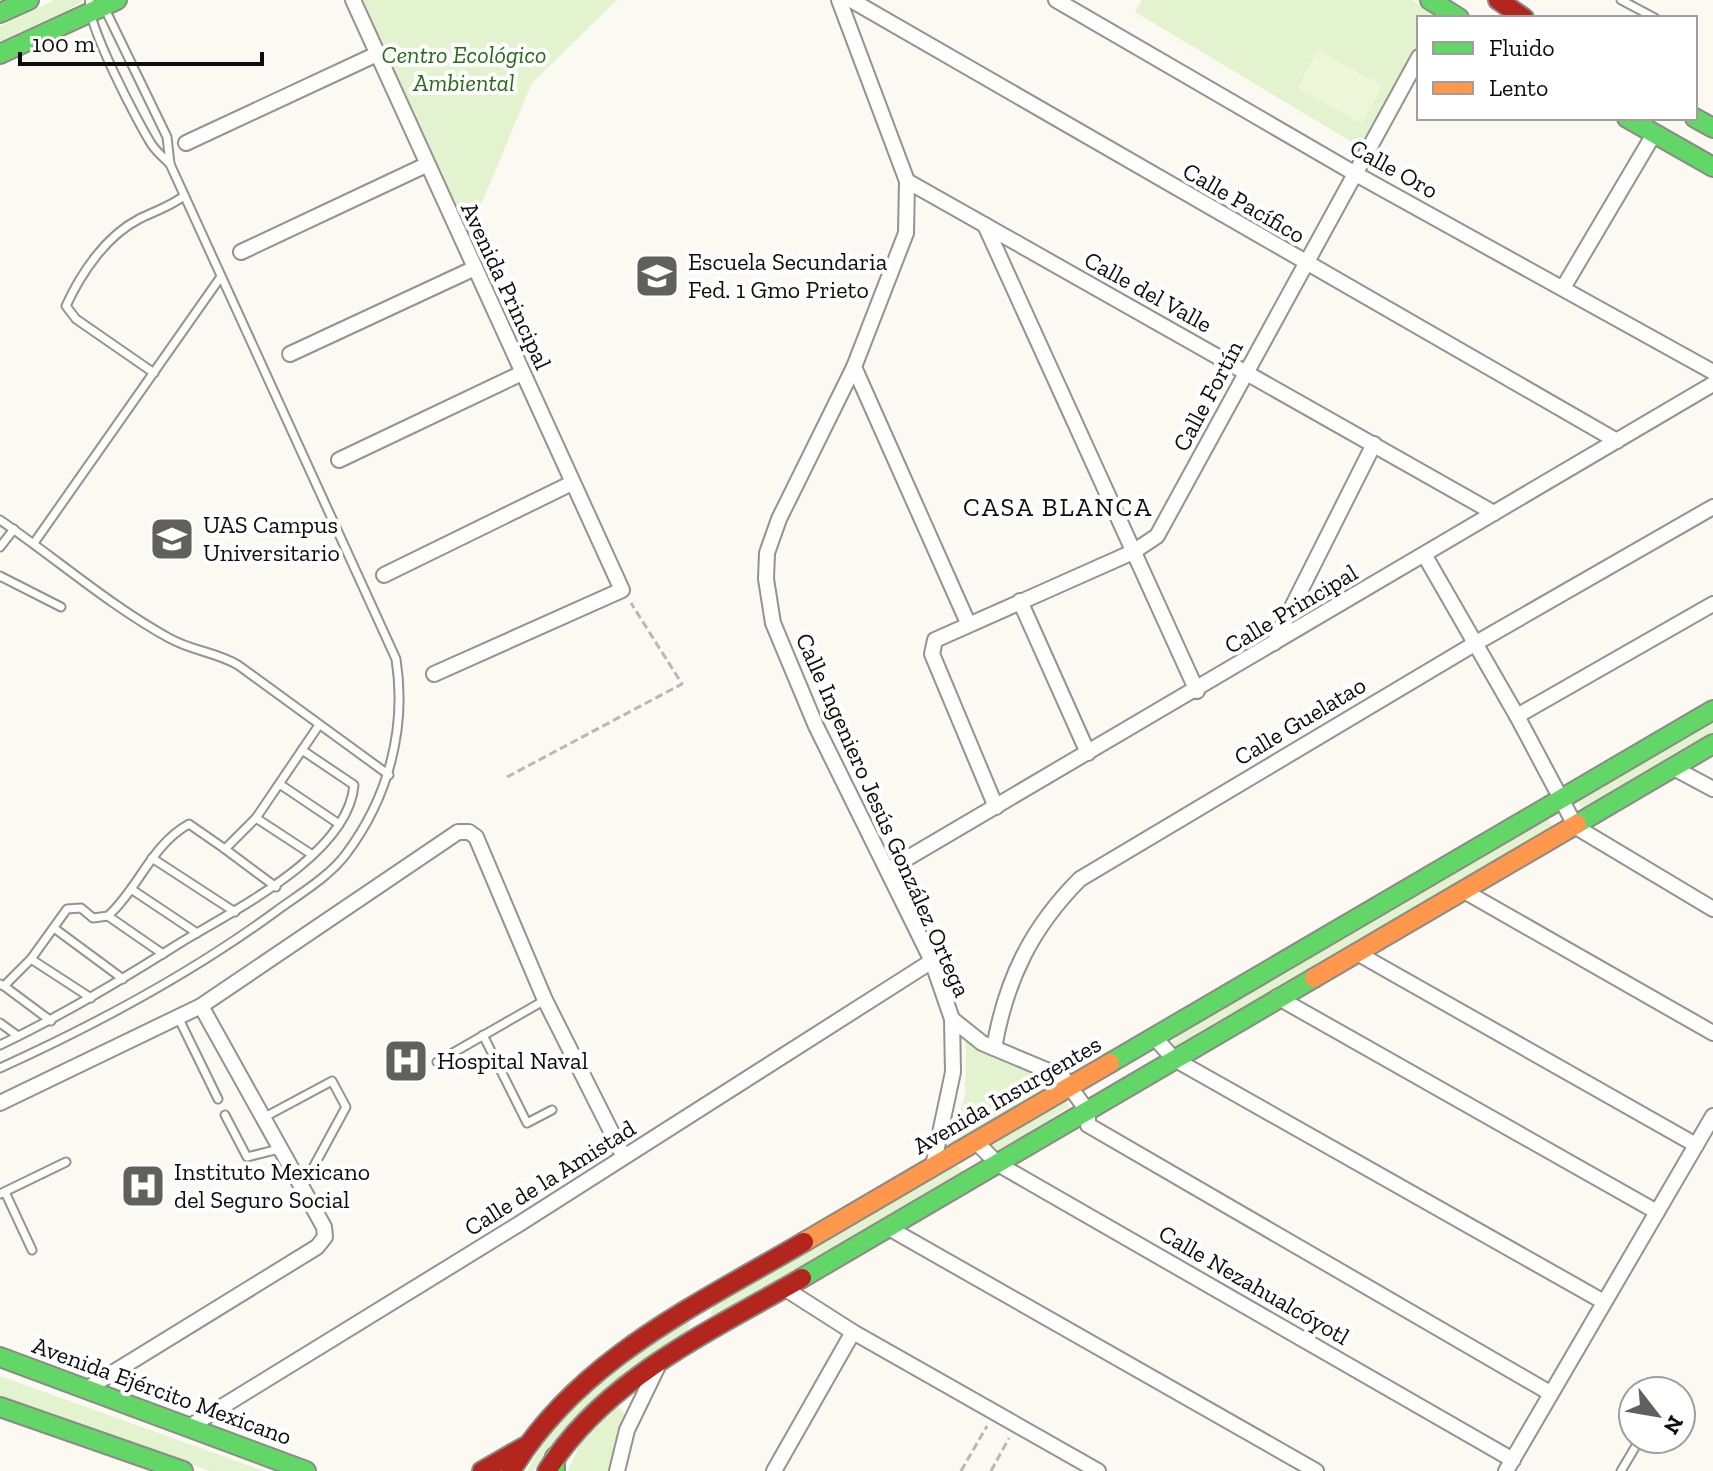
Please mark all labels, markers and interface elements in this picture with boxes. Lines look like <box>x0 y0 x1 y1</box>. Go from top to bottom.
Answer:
scale bar <box>20 16 262 66</box>
legend <box>1417 16 1697 120</box>
text: 100 m <box>32 29 95 58</box>
text: Fluido <box>1489 33 1554 62</box>
park label: Centro Ecológico Ambiental <box>382 40 546 97</box>
text: Lento <box>1489 73 1548 102</box>
street label: Calle Oro <box>1345 132 1443 205</box>
street label: Calle Pacífico <box>1178 156 1311 249</box>
street label: Avenida Principal <box>455 197 558 374</box>
street label: Calle del Valle <box>1079 245 1217 339</box>
place label: Escuela Secundaria Fed. 1 Gmo Prieto <box>688 247 888 304</box>
school or university icon: Escuela Secundaria Fed. 1 Gmo Prieto <box>633 252 681 300</box>
street label: Calle Fortín <box>1166 335 1249 456</box>
district label: CASA BLANCA <box>963 491 1153 523</box>
place label: UAS Campus Universitario <box>203 510 340 567</box>
school or university icon: UAS Campus Universitario <box>148 515 196 563</box>
street label: Calle Principal <box>1219 558 1362 660</box>
street label: Calle Ingeniero Jesús González Ortega <box>790 628 977 1002</box>
street label: Calle Guelatao <box>1229 670 1371 771</box>
street label: Avenida Insurgentes <box>907 1029 1106 1160</box>
hospital icon: Hospital Naval <box>382 1037 430 1085</box>
place label: Hospital Naval <box>437 1046 588 1075</box>
street label: Calle de la Amistad <box>459 1113 641 1242</box>
place label: Instituto Mexicano del Seguro Social <box>174 1157 370 1214</box>
hospital icon: Instituto Mexicano del Seguro Social <box>119 1162 167 1210</box>
street label: Calle Nezahualcóyotl <box>1154 1218 1355 1351</box>
street label: Avenida Ejército Mexicano <box>29 1330 296 1451</box>
north arrow <box>1617 1375 1697 1455</box>
text: N <box>1658 1411 1690 1439</box>

